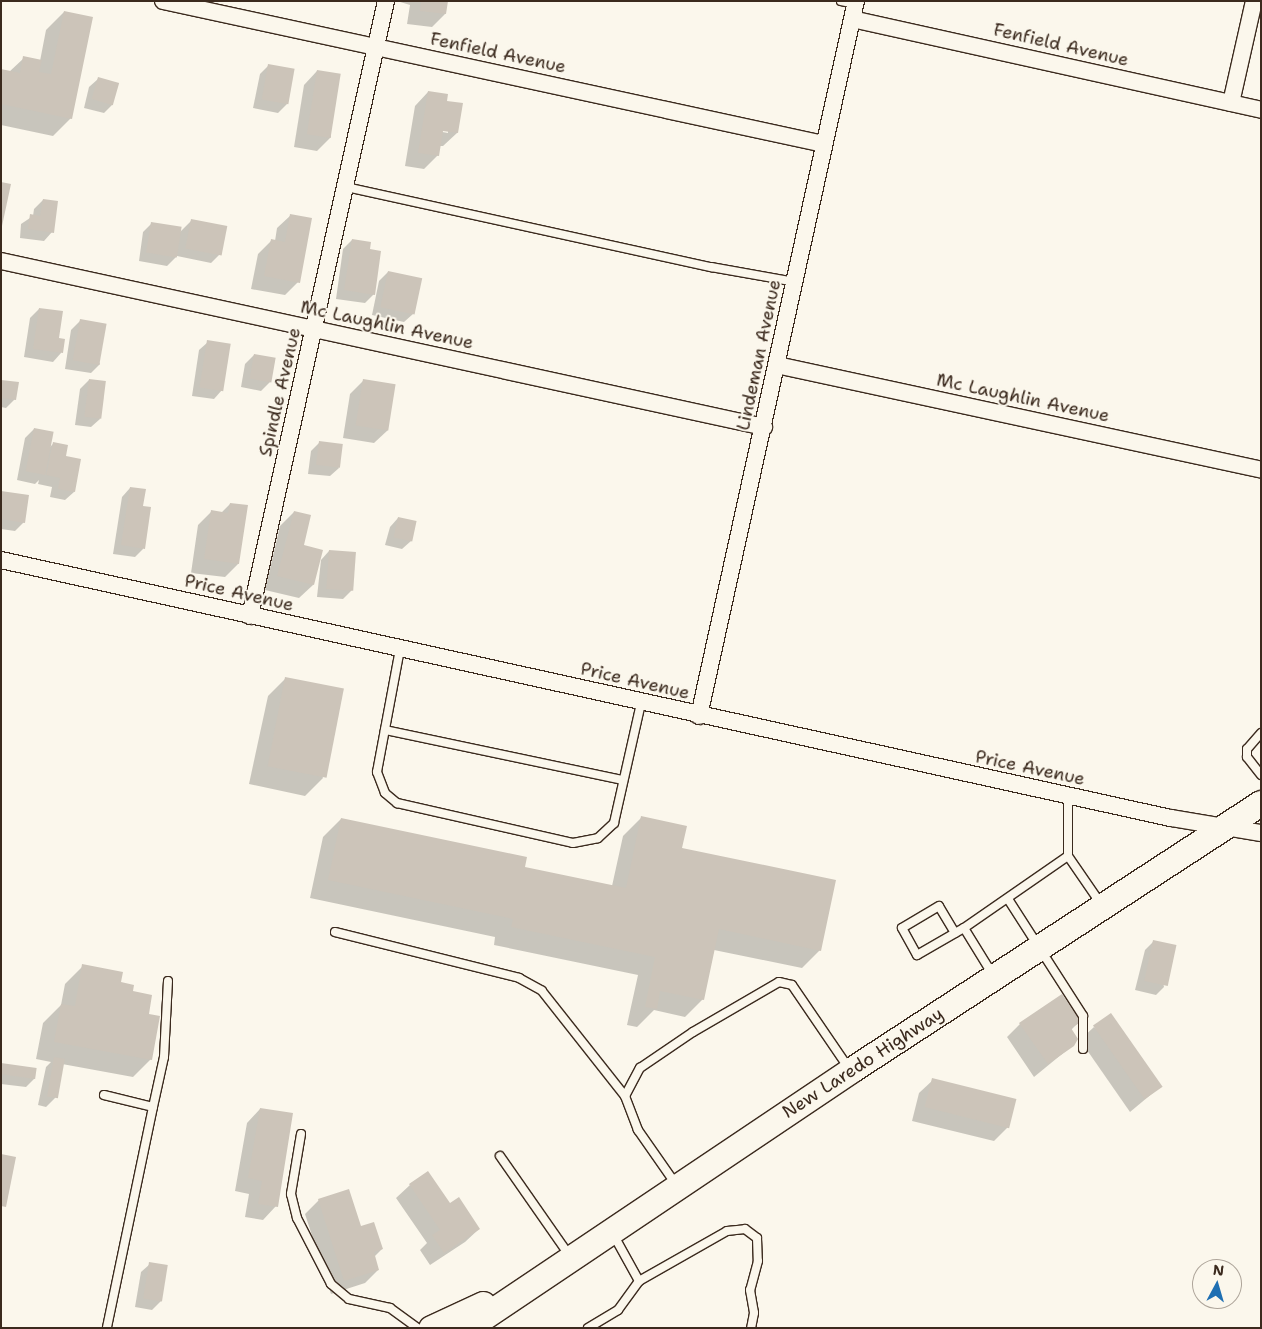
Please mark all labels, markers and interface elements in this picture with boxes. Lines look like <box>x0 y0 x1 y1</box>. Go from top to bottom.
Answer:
street label: Fenfield Avenue <box>991 19 1131 71</box>
street label: Fenfield Avenue <box>428 28 568 78</box>
street label: Lindeman Avenue <box>732 278 786 432</box>
street label: Mc Laughlin Avenue <box>299 296 475 354</box>
street label: Spindle Avenue <box>255 325 305 459</box>
street label: Mc Laughlin Avenue <box>935 369 1111 427</box>
street label: Price Avenue <box>182 570 296 616</box>
street label: Price Avenue <box>578 658 692 704</box>
street label: Price Avenue <box>973 746 1087 790</box>
street label: New Laredo Highway <box>778 1003 948 1123</box>
north arrow <box>1192 1259 1242 1309</box>
text: N <box>1212 1261 1225 1280</box>

